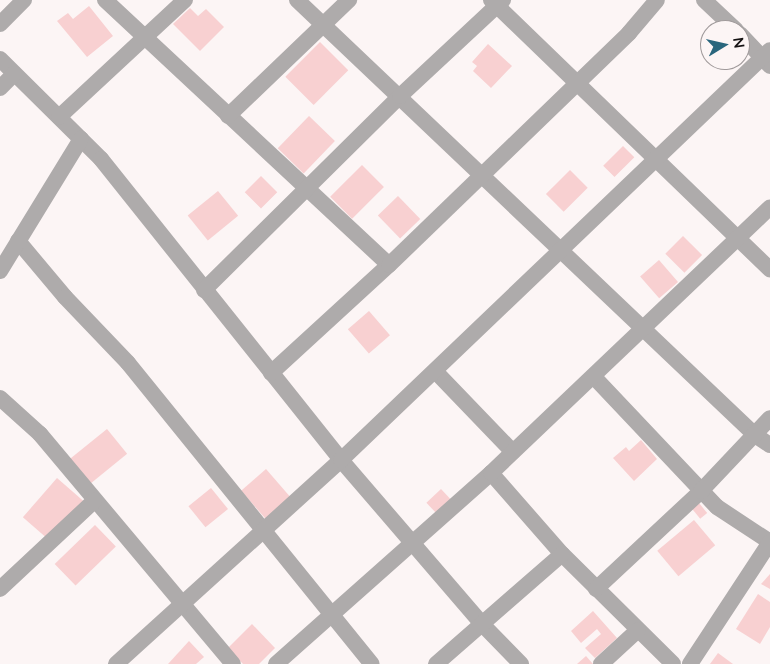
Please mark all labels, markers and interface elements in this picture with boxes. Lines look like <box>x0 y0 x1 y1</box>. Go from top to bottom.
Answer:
north arrow <box>700 20 750 70</box>
text: N <box>730 36 749 49</box>

